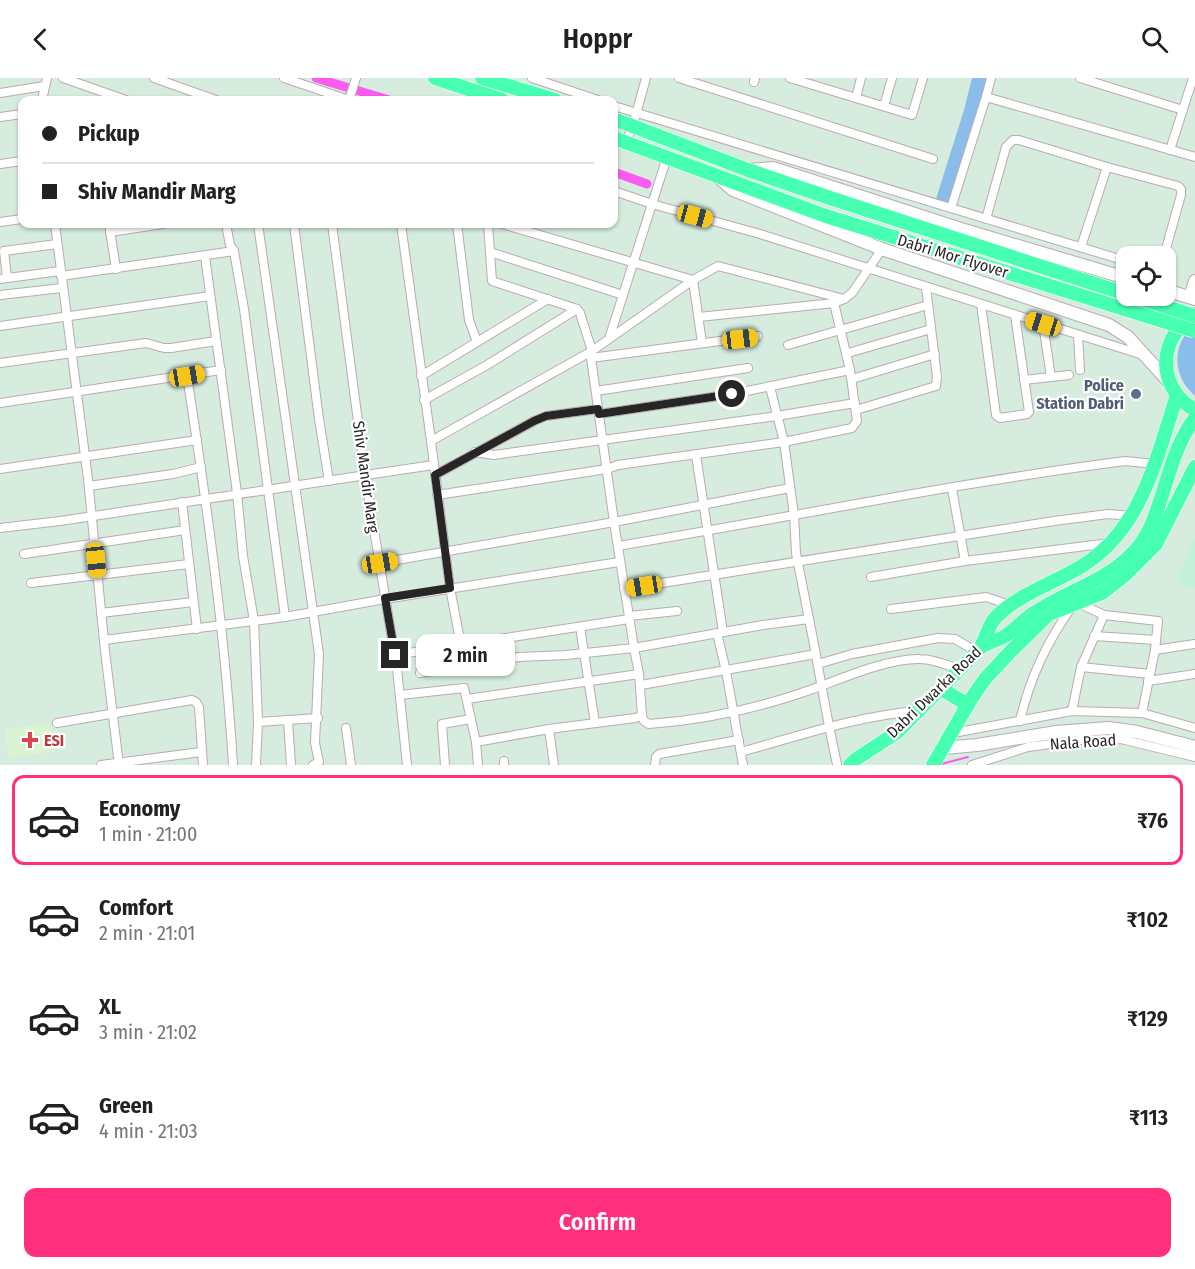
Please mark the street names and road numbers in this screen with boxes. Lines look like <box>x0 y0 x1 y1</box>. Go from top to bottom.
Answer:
street label: Dabri Mor Flyover <box>895 230 1011 282</box>
street label: Shiv Mandir Marg <box>349 420 383 535</box>
street label: Dabri Dwarka Road <box>883 642 985 742</box>
street label: Nala Road <box>1049 730 1117 754</box>

